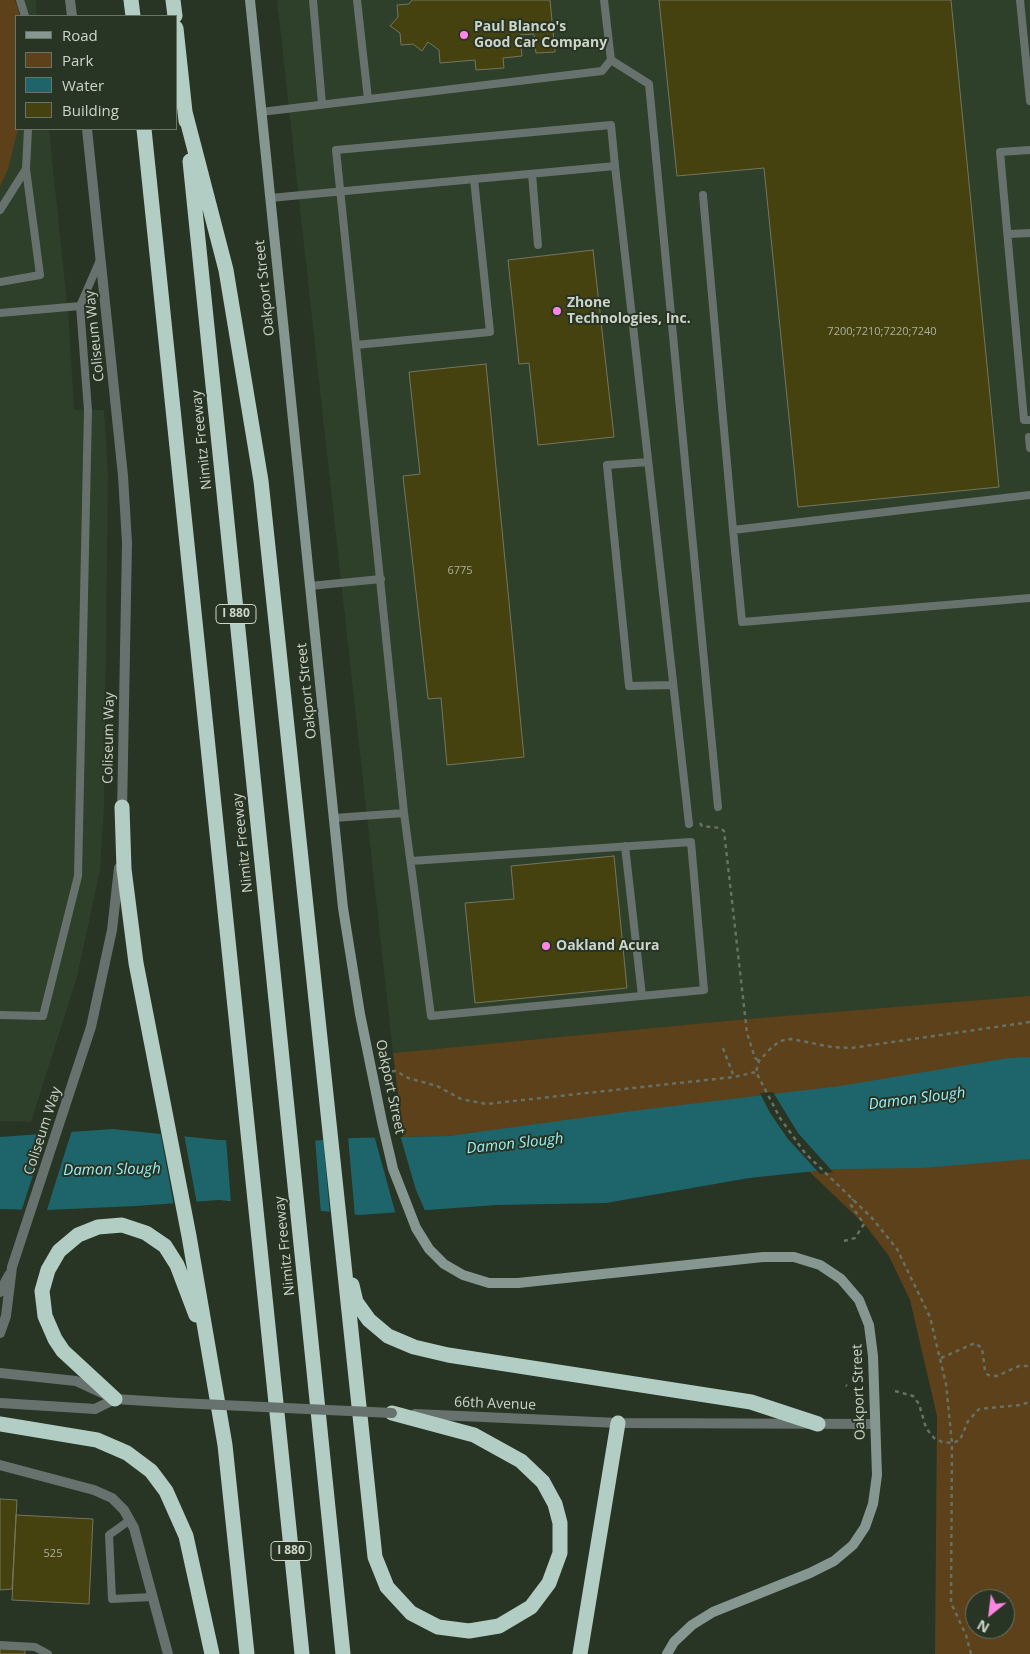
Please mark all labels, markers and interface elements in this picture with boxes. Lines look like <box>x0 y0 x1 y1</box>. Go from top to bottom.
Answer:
legend <box>15 15 178 130</box>
place label: Paul Blanco's Good Car Company <box>474 19 607 52</box>
text: Road <box>62 25 98 45</box>
marker: Paul Blanco's Good Car Company <box>458 29 470 41</box>
text: Park <box>62 50 93 70</box>
text: Water <box>62 75 104 95</box>
text: Building <box>62 100 119 120</box>
street label: Oakport Street <box>252 239 278 337</box>
street label: Coliseum Way <box>82 290 108 382</box>
place label: Zhone Technologies, Inc. <box>567 295 691 328</box>
marker: Zhone Technologies, Inc. <box>551 305 563 317</box>
house number: 7200;7210;7220;7240 <box>827 325 937 339</box>
street label: Nimitz Freeway <box>188 389 216 491</box>
house number: 6775 <box>447 564 473 578</box>
road number: I 880 <box>216 604 256 624</box>
street label: Oakport Street <box>294 642 320 740</box>
street label: Coliseum Way <box>100 692 118 784</box>
street label: Nimitz Freeway <box>229 792 257 894</box>
place label: Oakland Acura <box>556 938 660 954</box>
marker: Oakland Acura <box>540 940 552 952</box>
street label: Oakport Street <box>372 1038 408 1136</box>
water label: Damon Slough <box>868 1084 966 1114</box>
street label: Coliseum Way <box>21 1085 65 1177</box>
water label: Damon Slough <box>466 1130 564 1158</box>
water label: Damon Slough <box>63 1160 161 1180</box>
street label: Nimitz Freeway <box>271 1195 299 1297</box>
street label: Oakport Street <box>849 1344 869 1440</box>
street label: 66th Avenue <box>454 1394 536 1414</box>
road number: I 880 <box>271 1542 311 1560</box>
house number: 525 <box>44 1547 62 1561</box>
north arrow <box>965 1589 1015 1639</box>
text: N <box>973 1616 993 1638</box>

